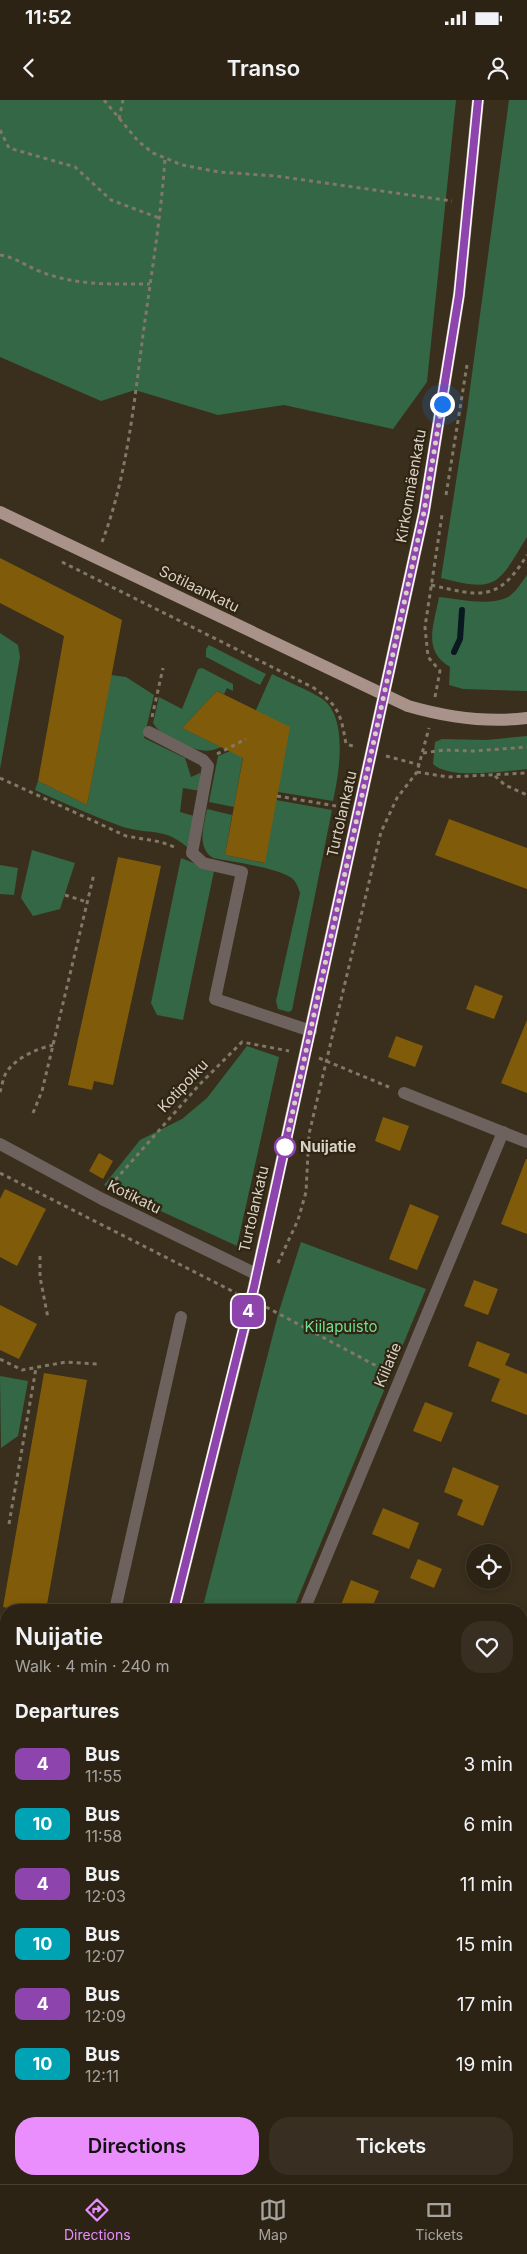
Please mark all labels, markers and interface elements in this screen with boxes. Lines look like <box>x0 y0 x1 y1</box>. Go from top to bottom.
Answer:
text: 11:52 <box>25 6 72 29</box>
icon: back <box>15 54 43 82</box>
icon: person <box>484 54 512 82</box>
text: Transo <box>227 55 300 81</box>
your location <box>430 392 455 417</box>
street label: Kirkonmäenkatu <box>391 428 430 544</box>
street label: Sotilaankatu <box>156 561 242 616</box>
street label: Turtolankatu <box>322 769 361 859</box>
street label: Kotipolku <box>153 1055 212 1116</box>
marker: Nuijatie <box>274 1136 296 1158</box>
place label: Nuijatie <box>300 1137 356 1156</box>
street label: Turtolankatu <box>234 1164 273 1254</box>
street label: Kotikatu <box>104 1175 164 1218</box>
line badge: 4 <box>232 1295 264 1327</box>
text: 4 <box>242 1300 254 1321</box>
park label: Kiilapuisto <box>305 1317 378 1336</box>
street label: Kiilatie <box>370 1339 405 1390</box>
map controls <box>466 1544 511 1589</box>
button: locate <box>466 1544 511 1589</box>
button: heart <box>461 1621 513 1673</box>
text: Nuijatie <box>15 1622 103 1651</box>
text: Walk · 4 min · 240 m <box>15 1656 169 1676</box>
text: Departures <box>15 1700 119 1723</box>
text: Bus <box>85 1743 120 1766</box>
text: 4 <box>36 1753 49 1774</box>
text: 3 min <box>463 1753 513 1776</box>
text: 11:55 <box>85 1766 122 1786</box>
text: Bus <box>85 1803 120 1826</box>
text: 10 <box>33 1813 52 1834</box>
text: 6 min <box>463 1813 513 1836</box>
text: 11:58 <box>85 1826 122 1846</box>
text: Bus <box>85 1863 120 1886</box>
text: 4 <box>36 1873 49 1894</box>
text: 11 min <box>460 1873 513 1896</box>
text: 12:03 <box>85 1886 126 1906</box>
text: Bus <box>85 1923 120 1946</box>
text: 10 <box>33 1933 52 1954</box>
text: 15 min <box>456 1933 513 1956</box>
text: 12:07 <box>85 1946 125 1966</box>
text: Bus <box>85 1983 120 2006</box>
text: 4 <box>36 1993 49 2014</box>
text: 17 min <box>457 1993 513 2016</box>
text: 12:09 <box>85 2006 126 2026</box>
text: Bus <box>85 2043 120 2066</box>
text: 10 <box>33 2053 52 2074</box>
text: 19 min <box>456 2053 513 2076</box>
text: 12:11 <box>85 2066 119 2086</box>
button: Directions <box>15 2117 259 2175</box>
button: Tickets <box>269 2117 513 2175</box>
tab: Directions <box>64 2196 131 2243</box>
tab: Map <box>258 2196 288 2243</box>
tab: Tickets <box>415 2196 463 2243</box>

